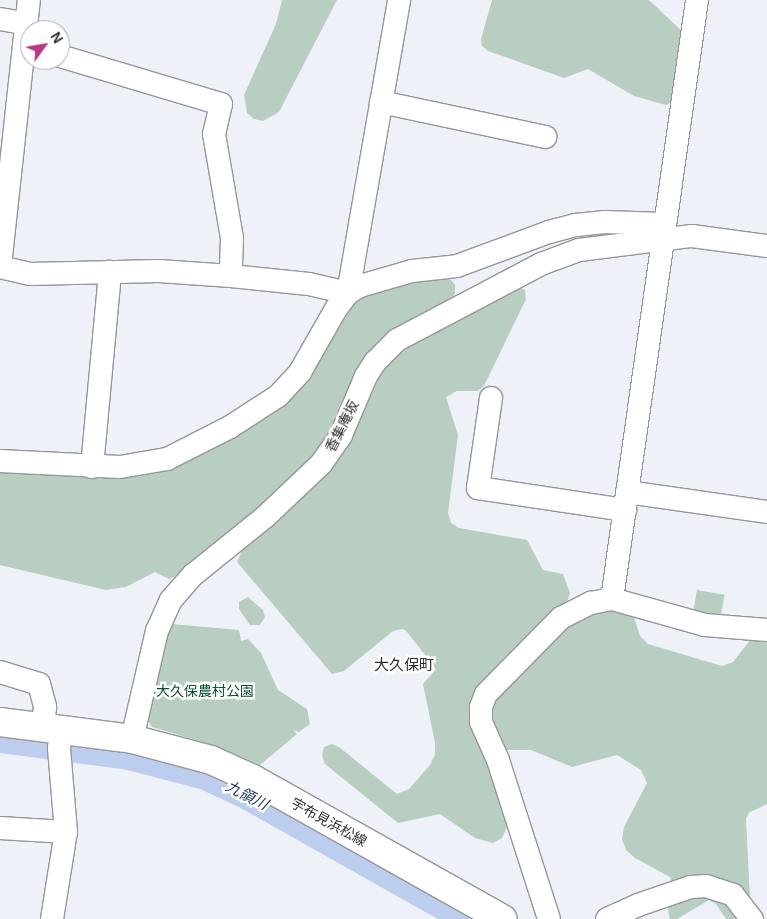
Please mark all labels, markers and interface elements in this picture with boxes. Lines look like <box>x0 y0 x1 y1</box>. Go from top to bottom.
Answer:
north arrow <box>20 20 70 70</box>
text: N <box>47 29 66 46</box>
street label: 香集庵坂 <box>322 397 362 455</box>
district label: 大久保町 <box>374 656 434 674</box>
park label: 大久保農村公園 <box>156 683 254 699</box>
water label: 九領川 <box>223 777 271 813</box>
street label: 宇布見浜松線 <box>288 794 370 850</box>

